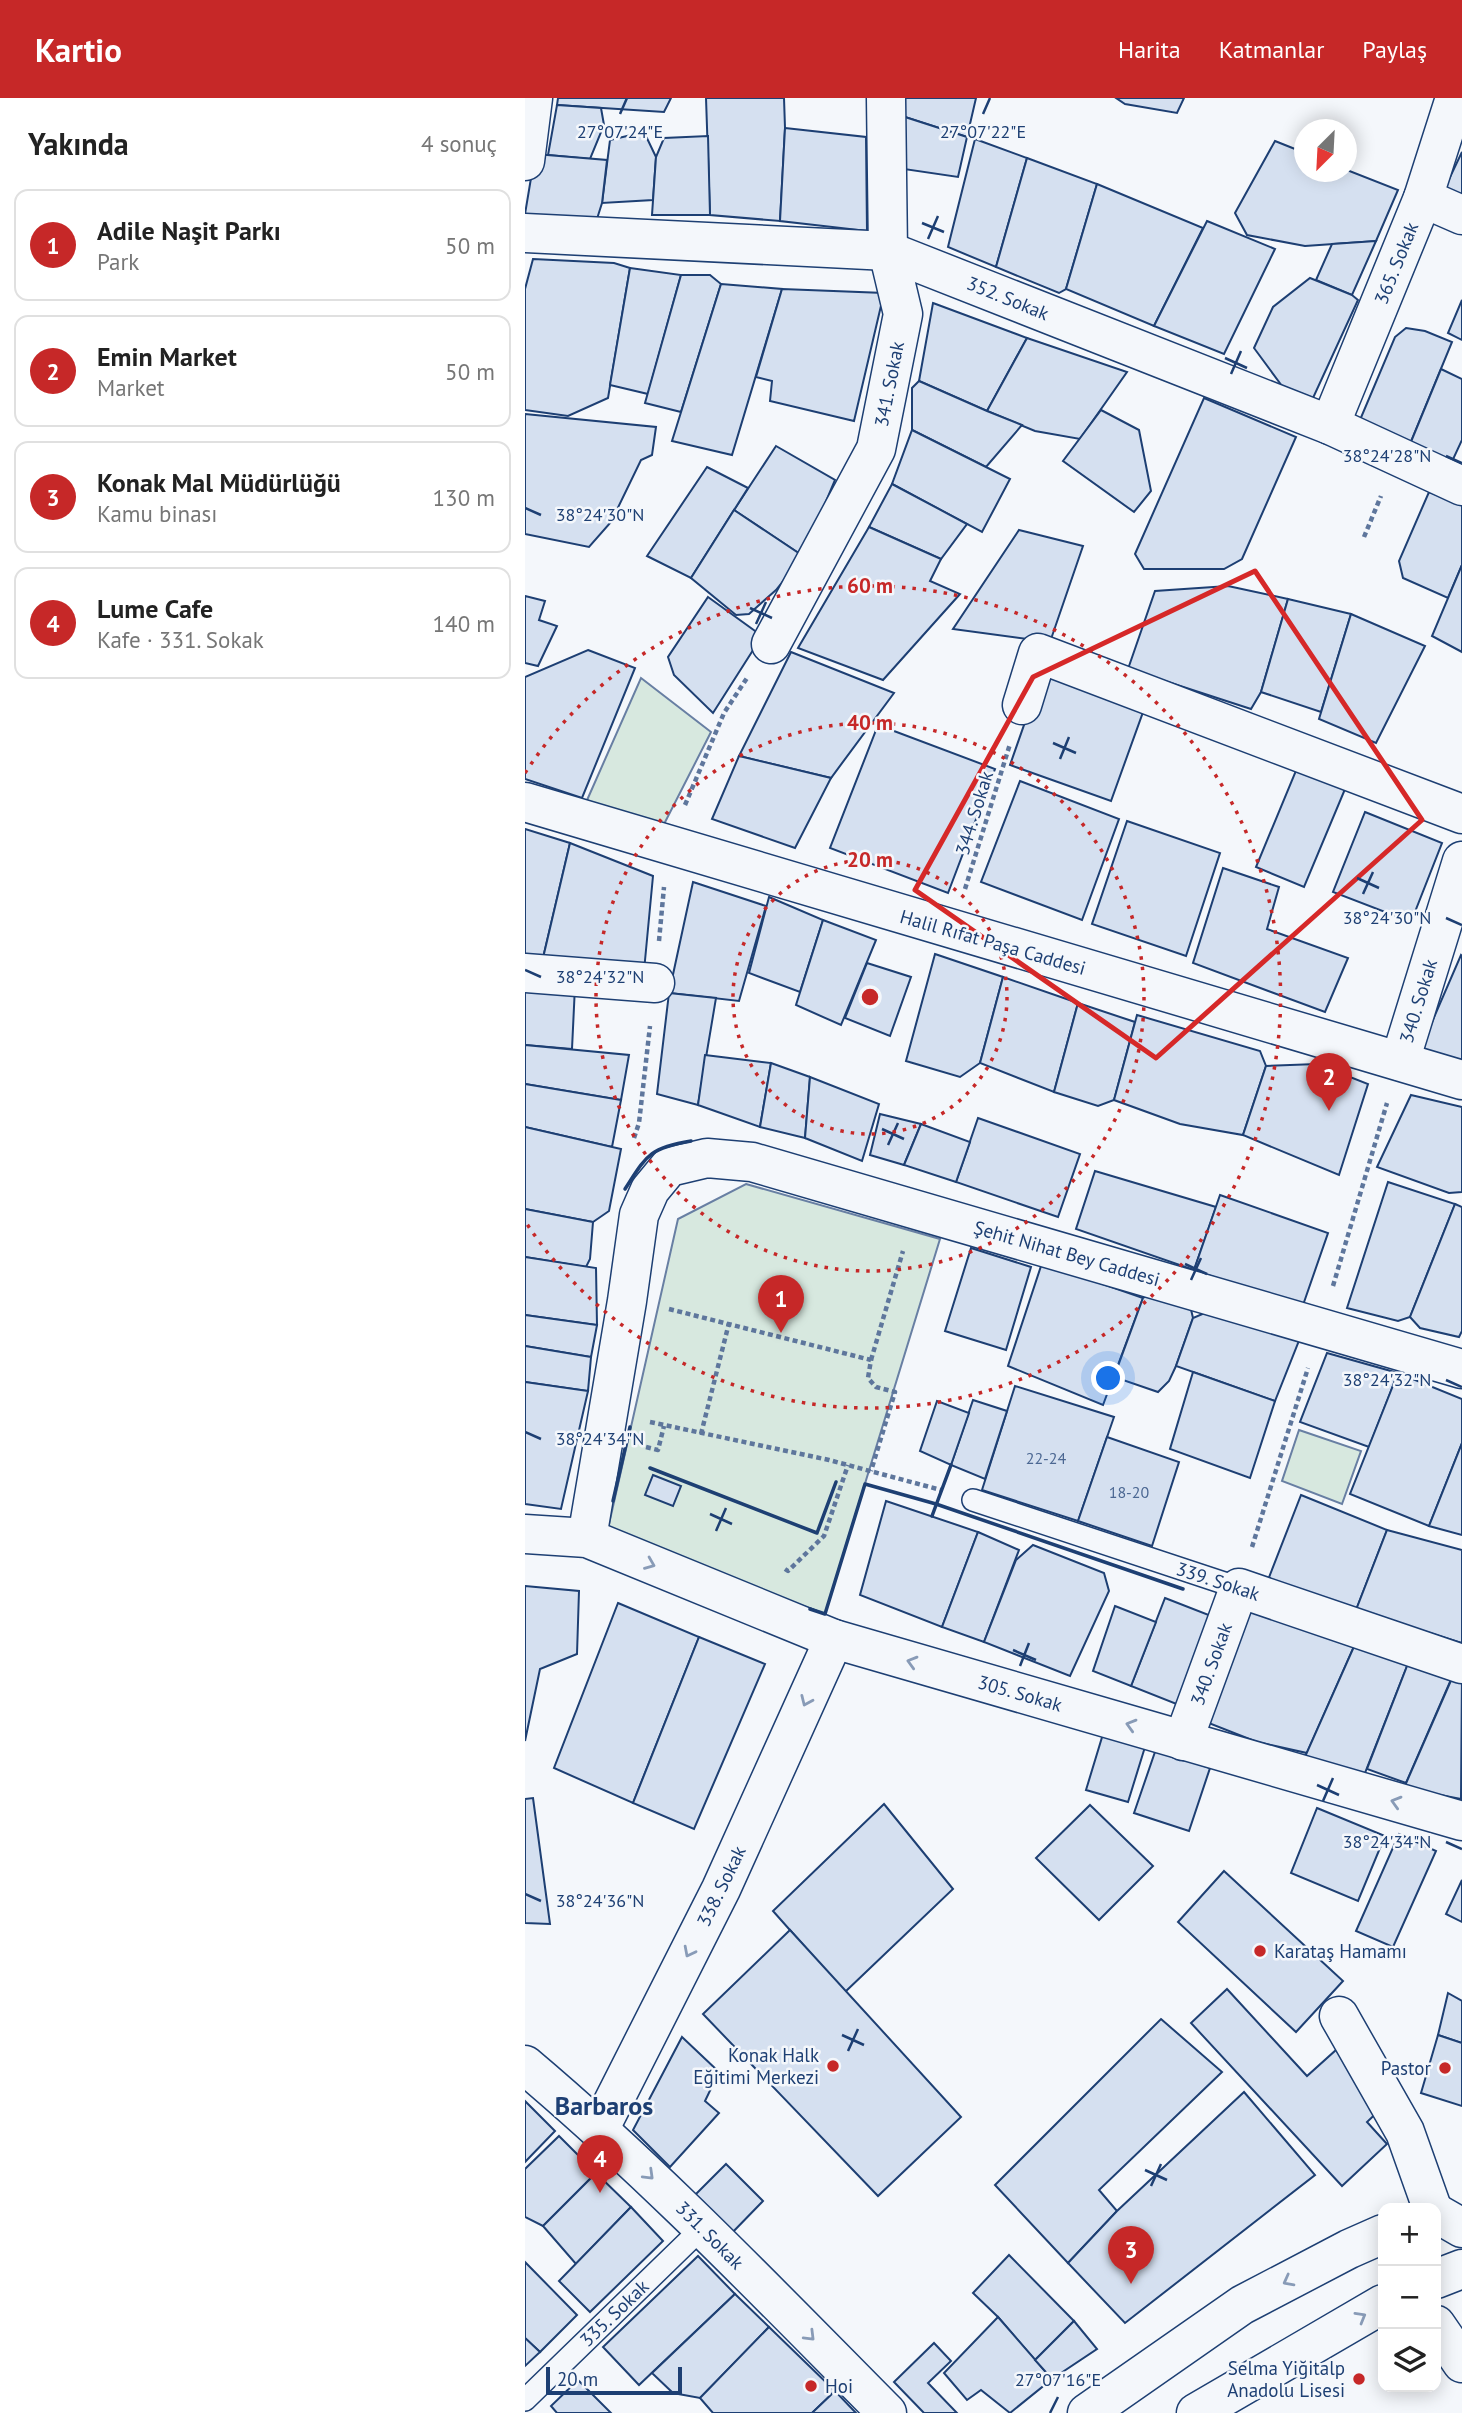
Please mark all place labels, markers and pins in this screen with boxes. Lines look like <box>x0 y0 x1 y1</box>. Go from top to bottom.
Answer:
centre of rings <box>858 985 882 1009</box>
pin: 2 <box>1306 1053 1352 1111</box>
pin: 1 <box>758 1275 804 1333</box>
place label: Karataş Hamamı <box>1274 1939 1407 1963</box>
marker: Karataş Hamamı <box>1252 1943 1268 1959</box>
place label: Konak Halk Eğitimi Merkezi <box>693 2043 819 2089</box>
place label: Pastor <box>1381 2056 1432 2080</box>
marker: Konak Halk Eğitimi Merkezi <box>825 2058 841 2074</box>
marker: Pastor <box>1437 2060 1453 2076</box>
pin: 4 <box>577 2135 623 2193</box>
pin: 3 <box>1108 2226 1154 2284</box>
place label: Selma Yiğitalp Anadolu Lisesi <box>1227 2356 1345 2402</box>
marker: Selma Yiğitalp Anadolu Lisesi <box>1351 2371 1367 2387</box>
place label: Hoi <box>825 2374 853 2398</box>
marker: Hoi <box>803 2378 819 2394</box>

